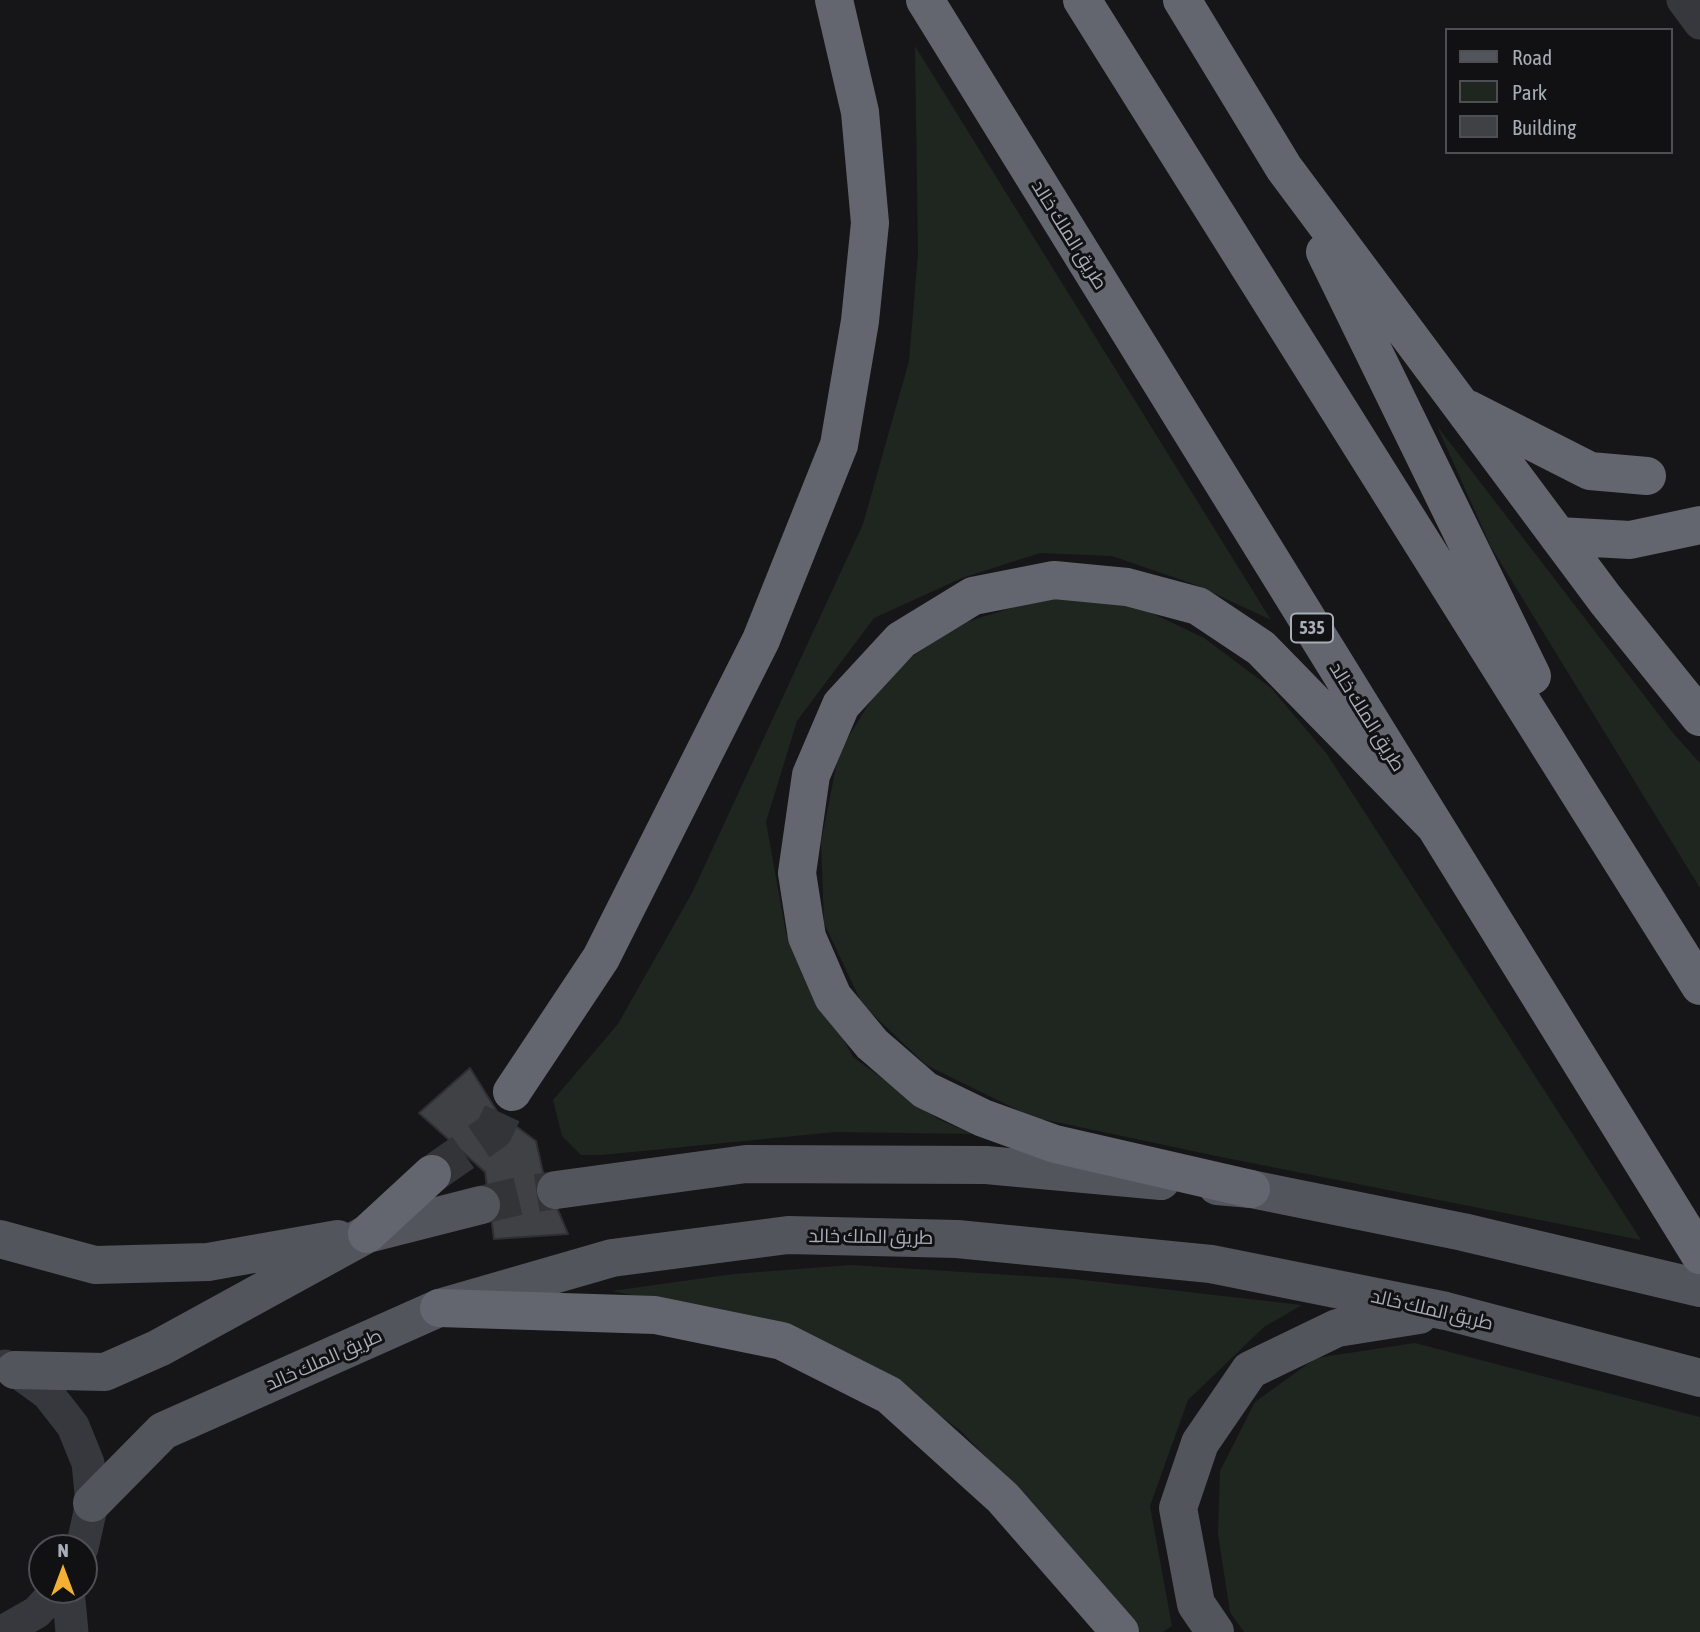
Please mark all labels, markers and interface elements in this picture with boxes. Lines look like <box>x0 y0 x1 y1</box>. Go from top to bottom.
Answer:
legend <box>1444 28 1672 154</box>
text: Road <box>1512 45 1552 69</box>
text: Park <box>1512 80 1547 104</box>
text: Building <box>1512 115 1576 139</box>
street label: طريق الملك خالد <box>1026 176 1112 294</box>
road number: 535 <box>1291 614 1333 642</box>
street label: طريق الملك خالد <box>1324 658 1410 776</box>
street label: طريق الملك خالد <box>808 1225 934 1249</box>
street label: طريق الملك خالد <box>1369 1285 1495 1335</box>
street label: طريق الملك خالد <box>262 1324 386 1396</box>
north arrow <box>28 1534 98 1604</box>
text: N <box>57 1539 69 1561</box>

